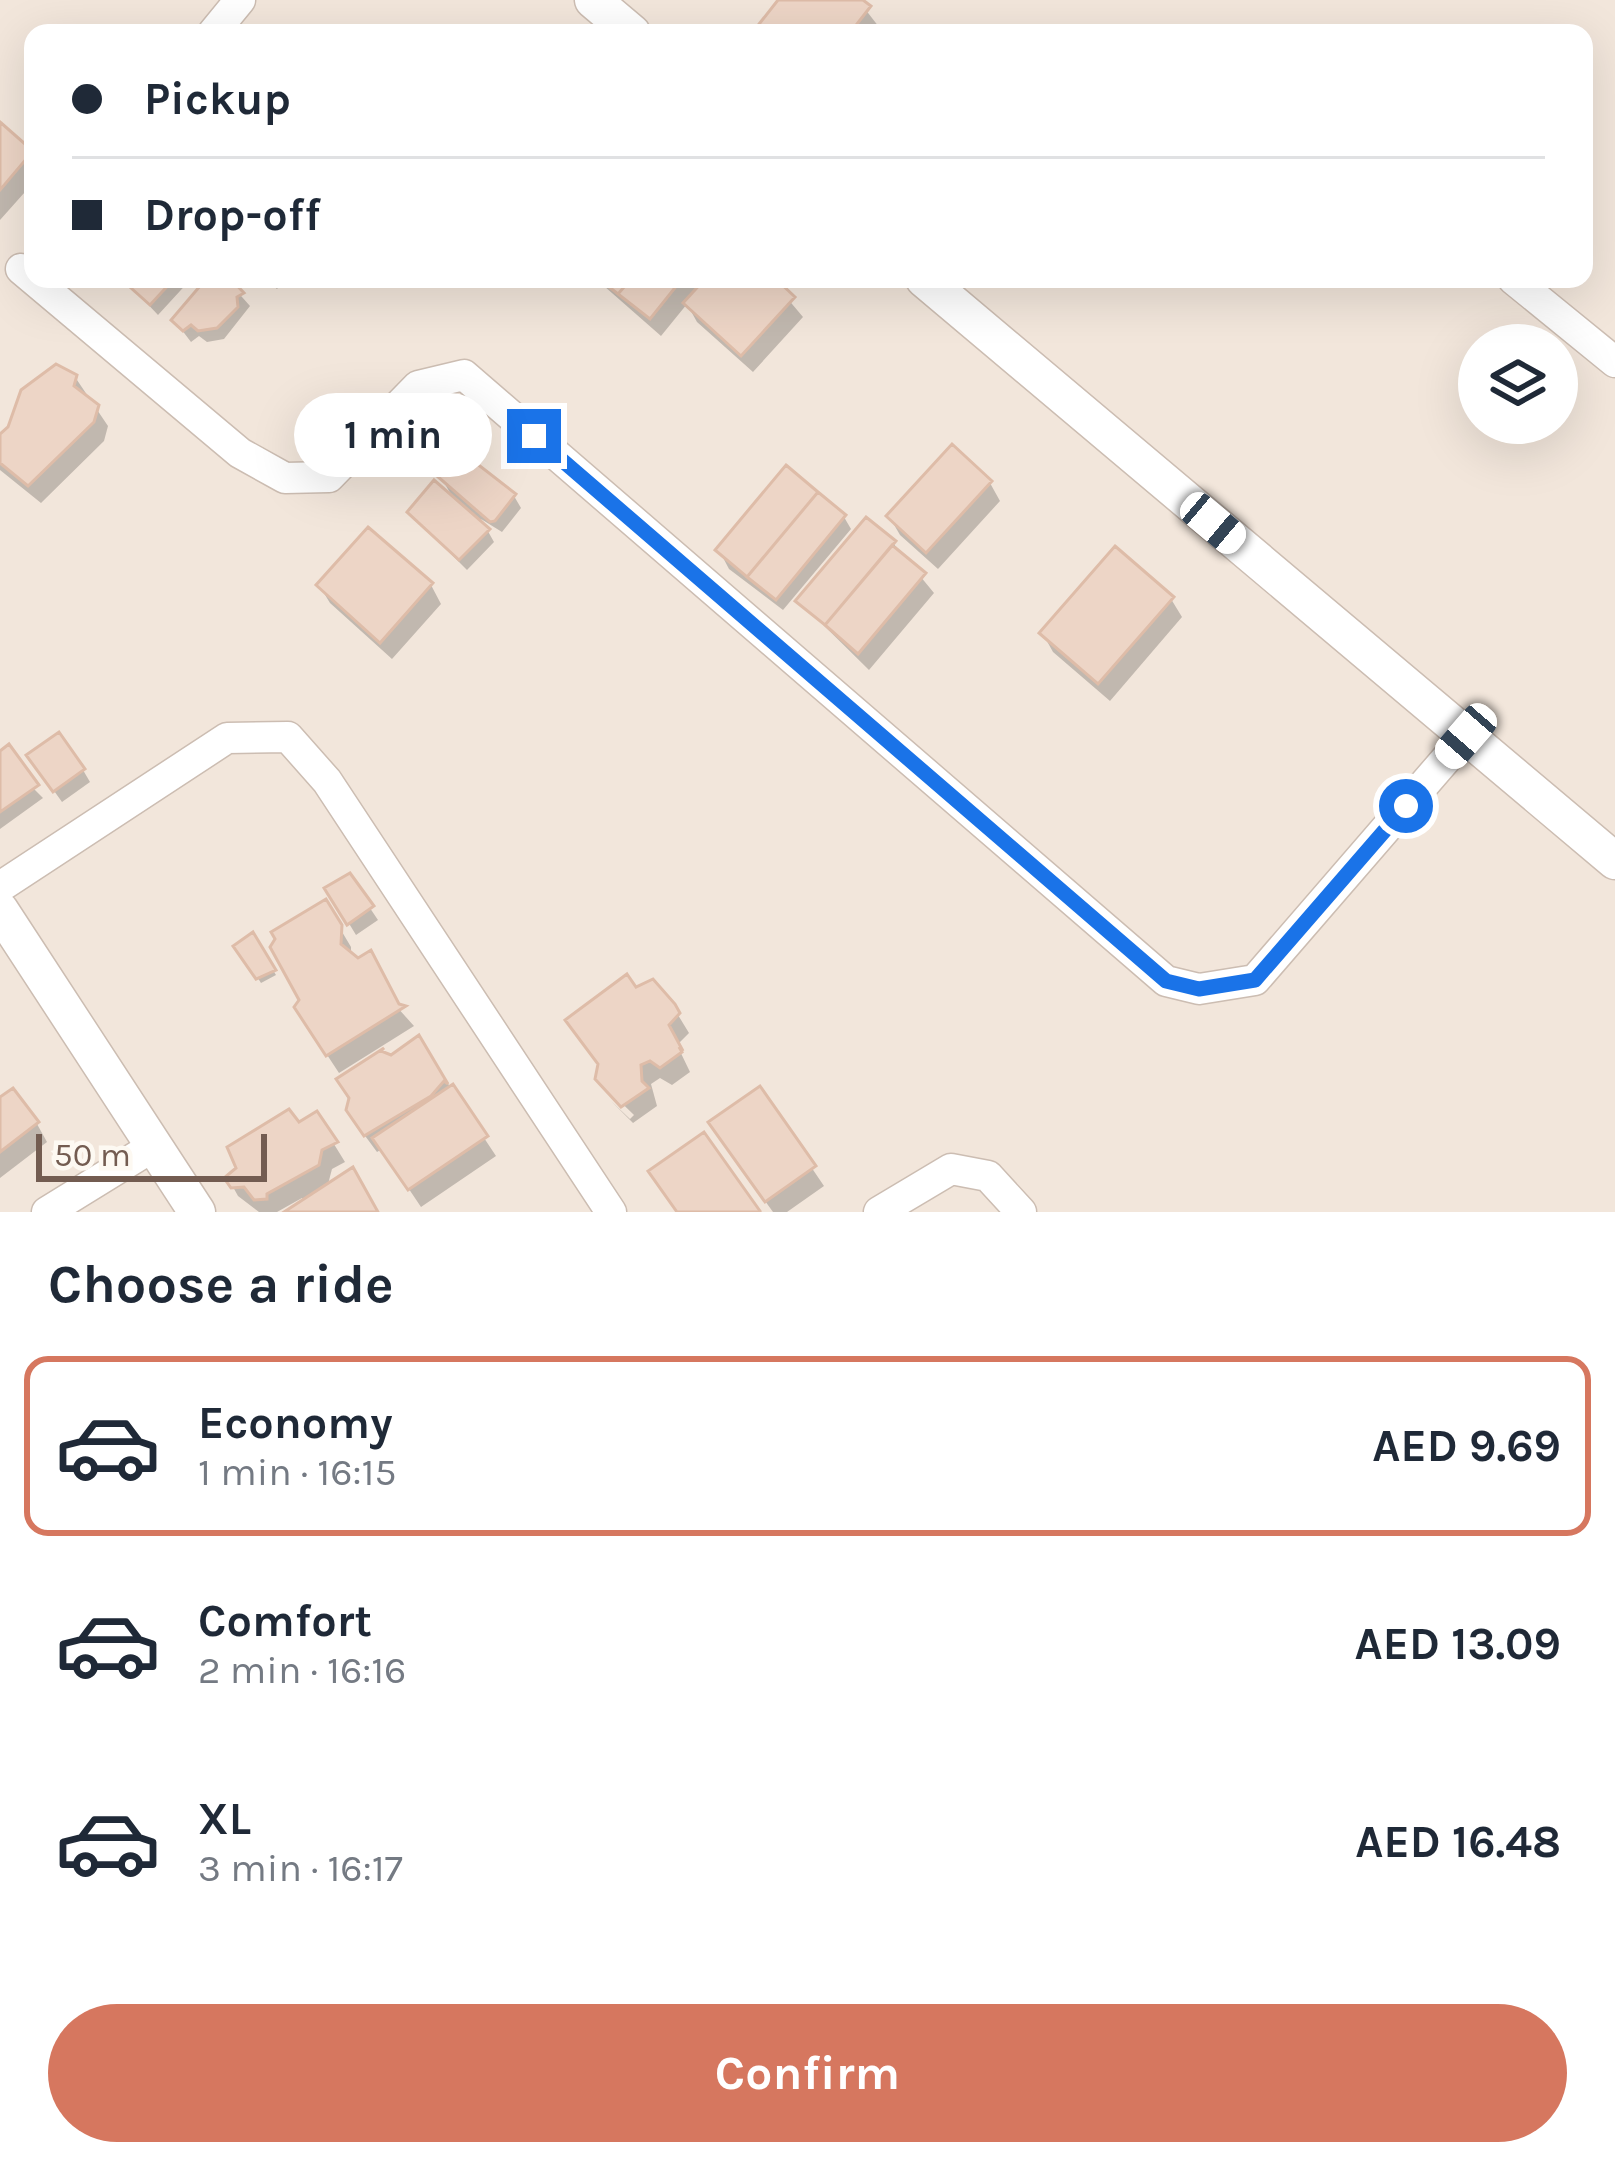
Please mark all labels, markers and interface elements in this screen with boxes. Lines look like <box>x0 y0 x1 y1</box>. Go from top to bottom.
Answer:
text: Pickup <box>144 73 291 125</box>
text: Drop-off <box>144 189 321 241</box>
map controls <box>1458 324 1578 444</box>
button: layers <box>1458 324 1578 444</box>
callout: 1 min <box>294 394 492 478</box>
route end <box>507 409 561 463</box>
text: 1 min <box>344 412 442 458</box>
car <box>1174 486 1252 560</box>
car <box>1429 697 1503 775</box>
route start <box>1379 779 1433 833</box>
scale bar <box>36 1128 267 1181</box>
text: 50 m <box>54 1136 131 1174</box>
text: Choose a ride <box>48 1252 394 1316</box>
icon: car <box>54 1392 162 1500</box>
text: Economy <box>198 1397 393 1449</box>
text: AED 9.69 <box>1372 1420 1561 1472</box>
text: 1 min · 16:15 <box>198 1449 396 1495</box>
icon: car <box>54 1590 162 1698</box>
text: Comfort <box>198 1595 372 1647</box>
text: AED 13.09 <box>1355 1618 1561 1670</box>
text: 2 min · 16:16 <box>198 1647 406 1693</box>
icon: car <box>54 1788 162 1896</box>
text: XL <box>198 1793 251 1845</box>
text: AED 16.48 <box>1355 1816 1561 1868</box>
text: 3 min · 16:17 <box>198 1845 403 1891</box>
button: Confirm <box>48 2004 1567 2142</box>

